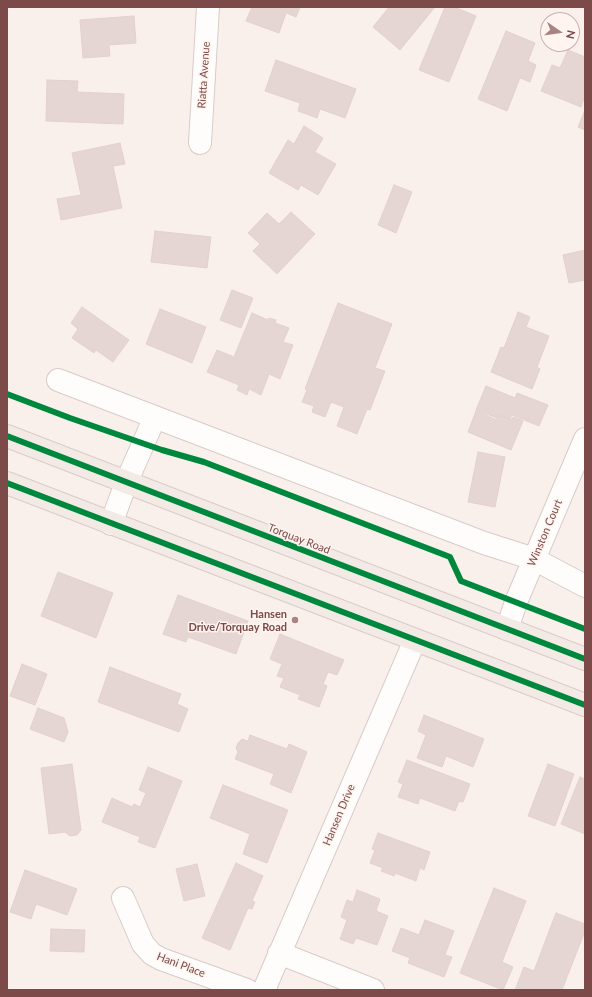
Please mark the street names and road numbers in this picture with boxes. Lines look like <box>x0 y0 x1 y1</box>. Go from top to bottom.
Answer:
street label: Riatta Avenue <box>195 41 213 109</box>
street label: Winston Court <box>525 497 565 569</box>
street label: Torquay Road <box>266 521 332 557</box>
street label: Hansen Drive <box>320 782 358 848</box>
street label: Hani Place <box>155 950 207 980</box>

